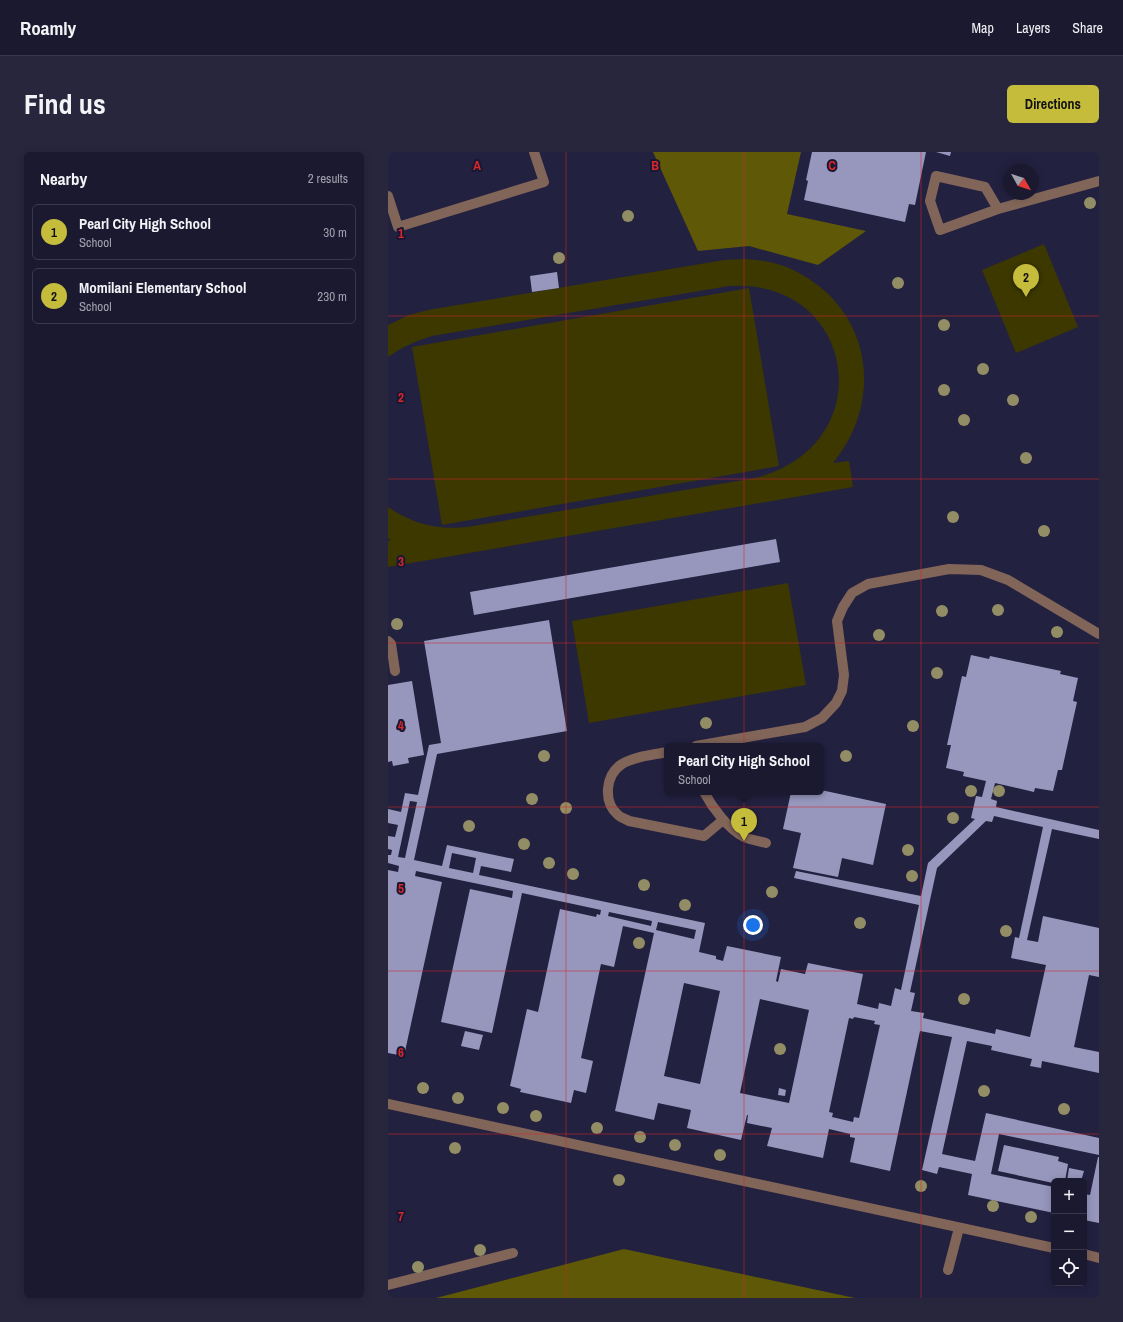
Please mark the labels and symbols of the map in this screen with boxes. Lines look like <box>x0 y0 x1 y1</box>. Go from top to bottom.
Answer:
text: A <box>473 157 481 174</box>
text: B <box>651 157 659 174</box>
text: C <box>828 157 836 174</box>
north arrow <box>1003 164 1039 200</box>
text: 1 <box>398 225 404 242</box>
pin: 2 <box>1013 264 1039 297</box>
text: 2 <box>398 389 404 406</box>
text: 3 <box>398 553 404 570</box>
text: 4 <box>398 717 404 734</box>
pin: 1 <box>731 808 757 841</box>
text: 5 <box>398 880 404 897</box>
your location <box>743 915 763 935</box>
text: 6 <box>398 1044 404 1061</box>
text: 7 <box>398 1208 404 1225</box>

